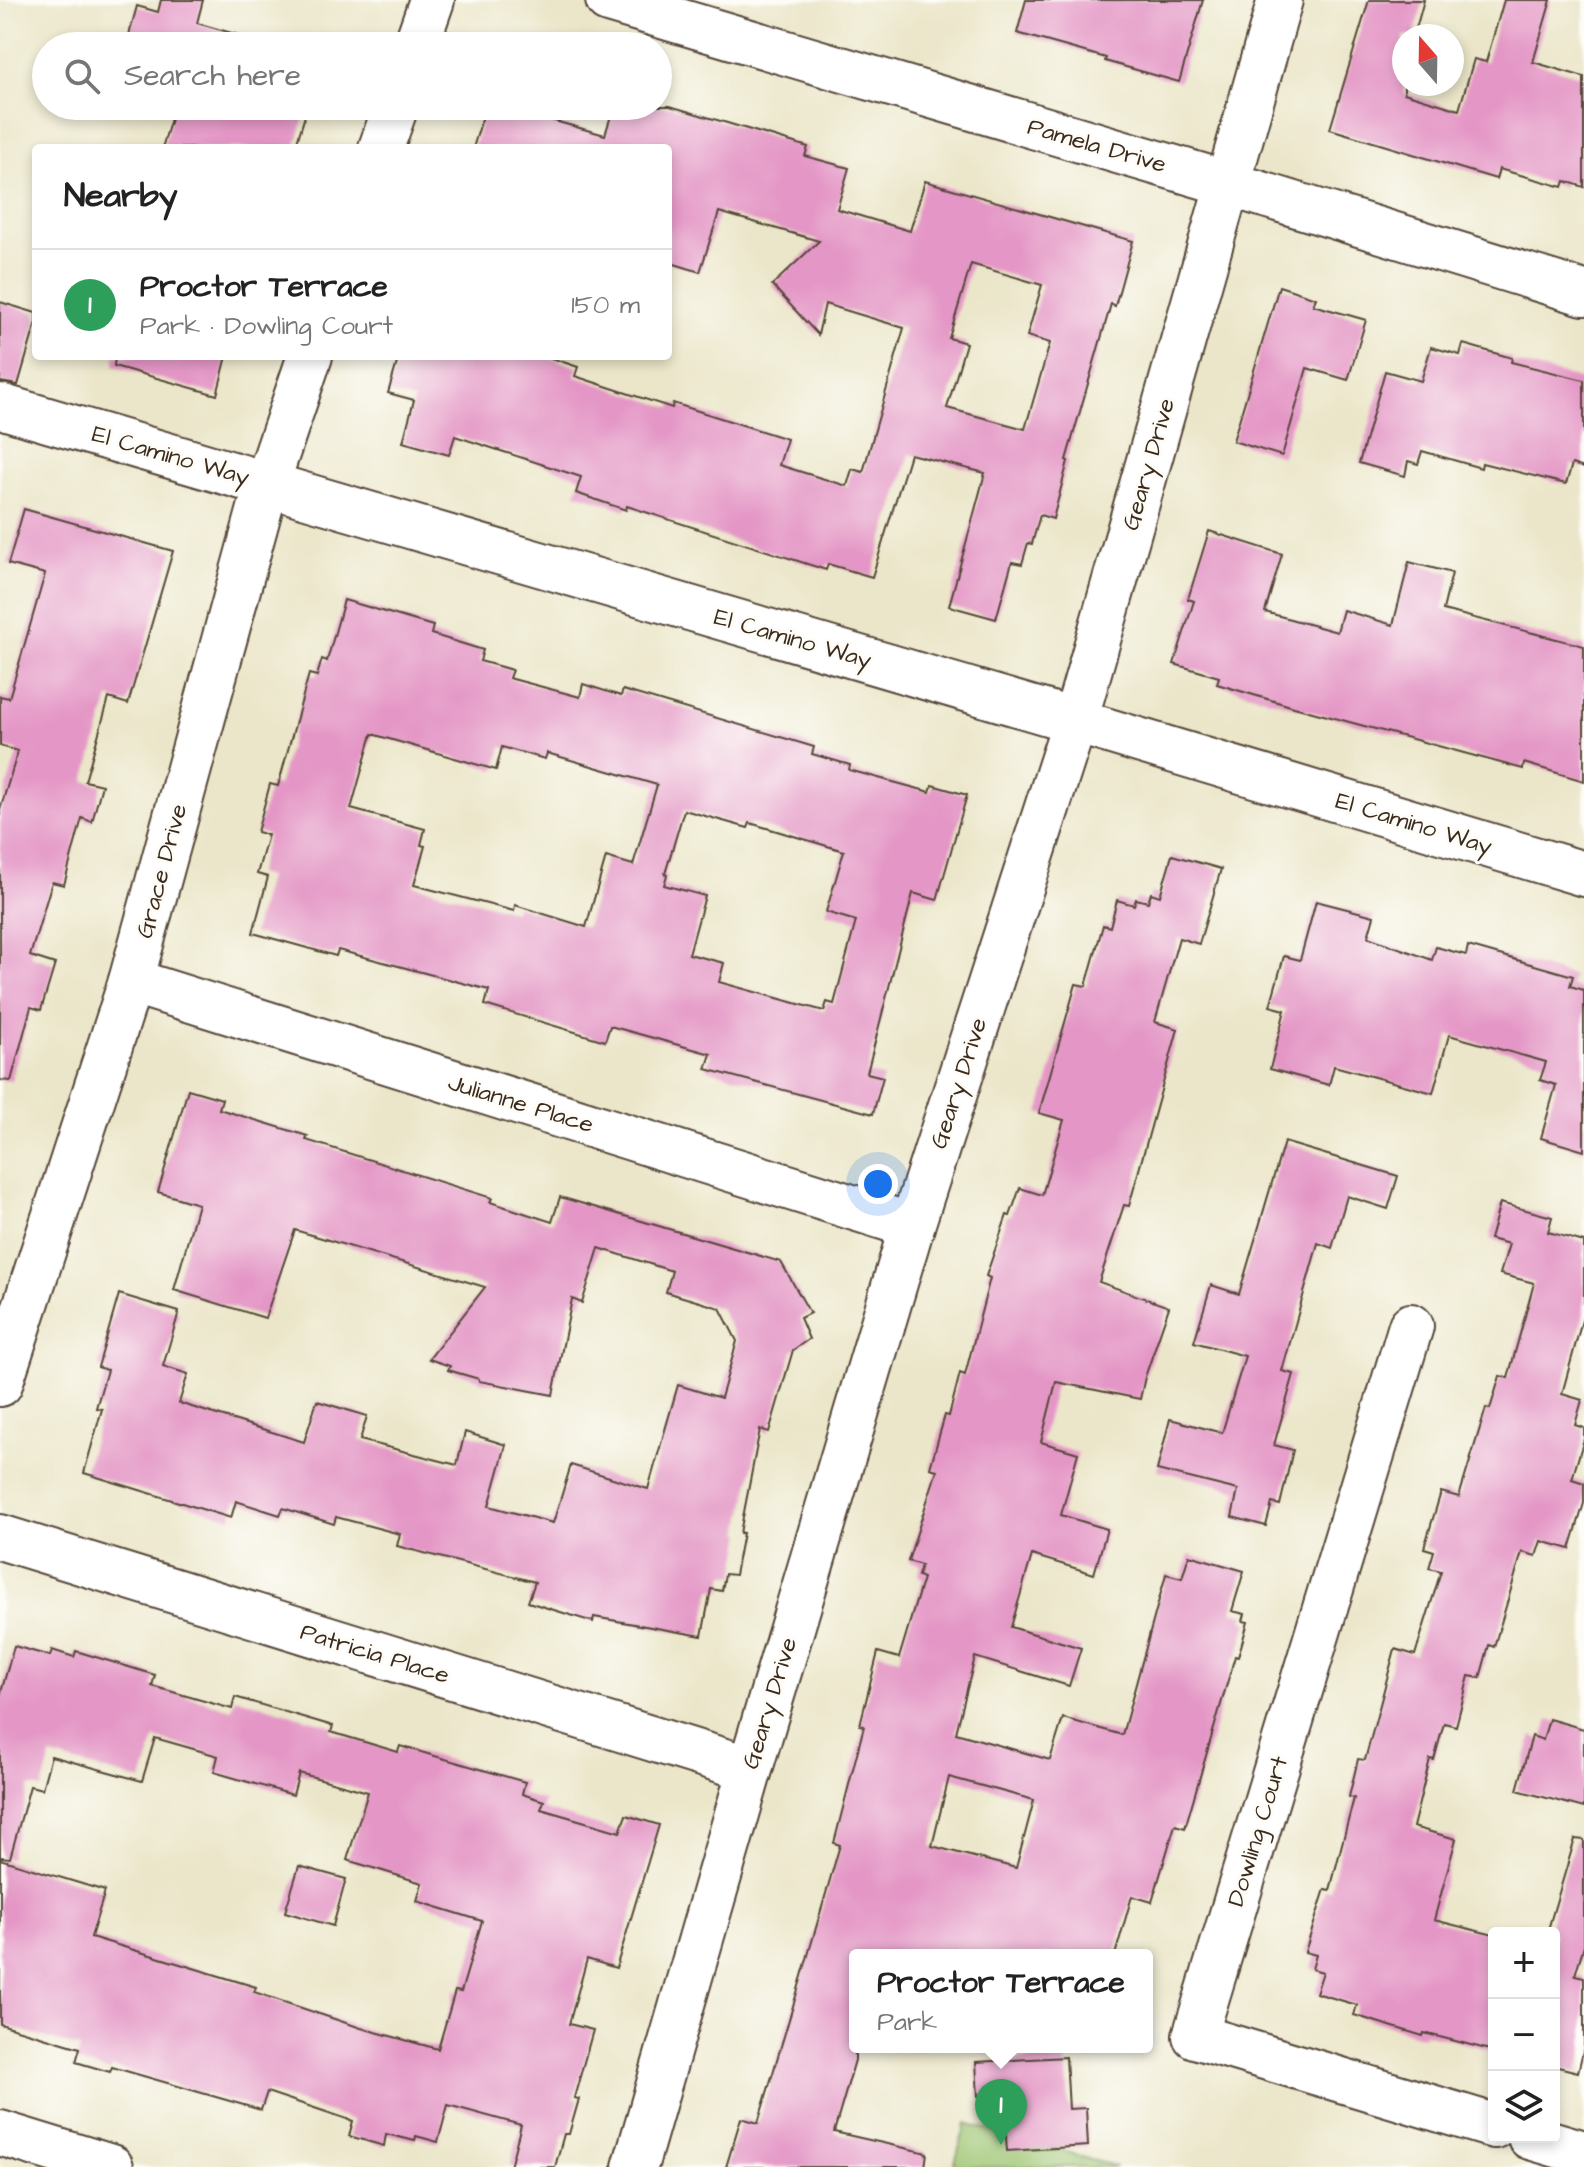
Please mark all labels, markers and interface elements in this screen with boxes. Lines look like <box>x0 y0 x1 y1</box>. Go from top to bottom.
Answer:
north arrow <box>1392 24 1464 96</box>
search box <box>32 32 672 120</box>
icon: search <box>60 54 104 98</box>
text: Search here <box>124 55 301 97</box>
street label: Pamela Drive <box>1023 110 1170 182</box>
text: Nearby <box>64 172 178 220</box>
text: Proctor Terrace <box>140 266 388 308</box>
text: 1 <box>88 287 92 323</box>
text: 150 m <box>571 287 640 323</box>
text: Park · Dowling Court <box>140 308 393 344</box>
street label: Geary Drive <box>1114 394 1185 534</box>
street label: El Camino Way <box>88 417 253 496</box>
street label: El Camino Way <box>710 600 875 679</box>
street label: El Camino Way <box>1331 784 1496 865</box>
street label: Grace Drive <box>128 800 196 942</box>
street label: Geary Drive <box>922 1014 997 1153</box>
street label: Julianne Place <box>444 1066 598 1142</box>
your location <box>858 1164 898 1204</box>
street label: Patricia Place <box>296 1615 453 1693</box>
street label: Geary Drive <box>734 1633 807 1773</box>
street label: Dowling Court <box>1219 1752 1298 1911</box>
map controls <box>1488 1927 1560 2143</box>
button: + <box>1488 1927 1560 1999</box>
popup <box>849 1949 1153 2053</box>
text: Proctor Terrace <box>877 1962 1125 2004</box>
button: − <box>1488 1999 1560 2071</box>
text: Park <box>877 2004 937 2040</box>
button: layers <box>1488 2071 1560 2143</box>
pin: 1 <box>975 2079 1027 2145</box>

